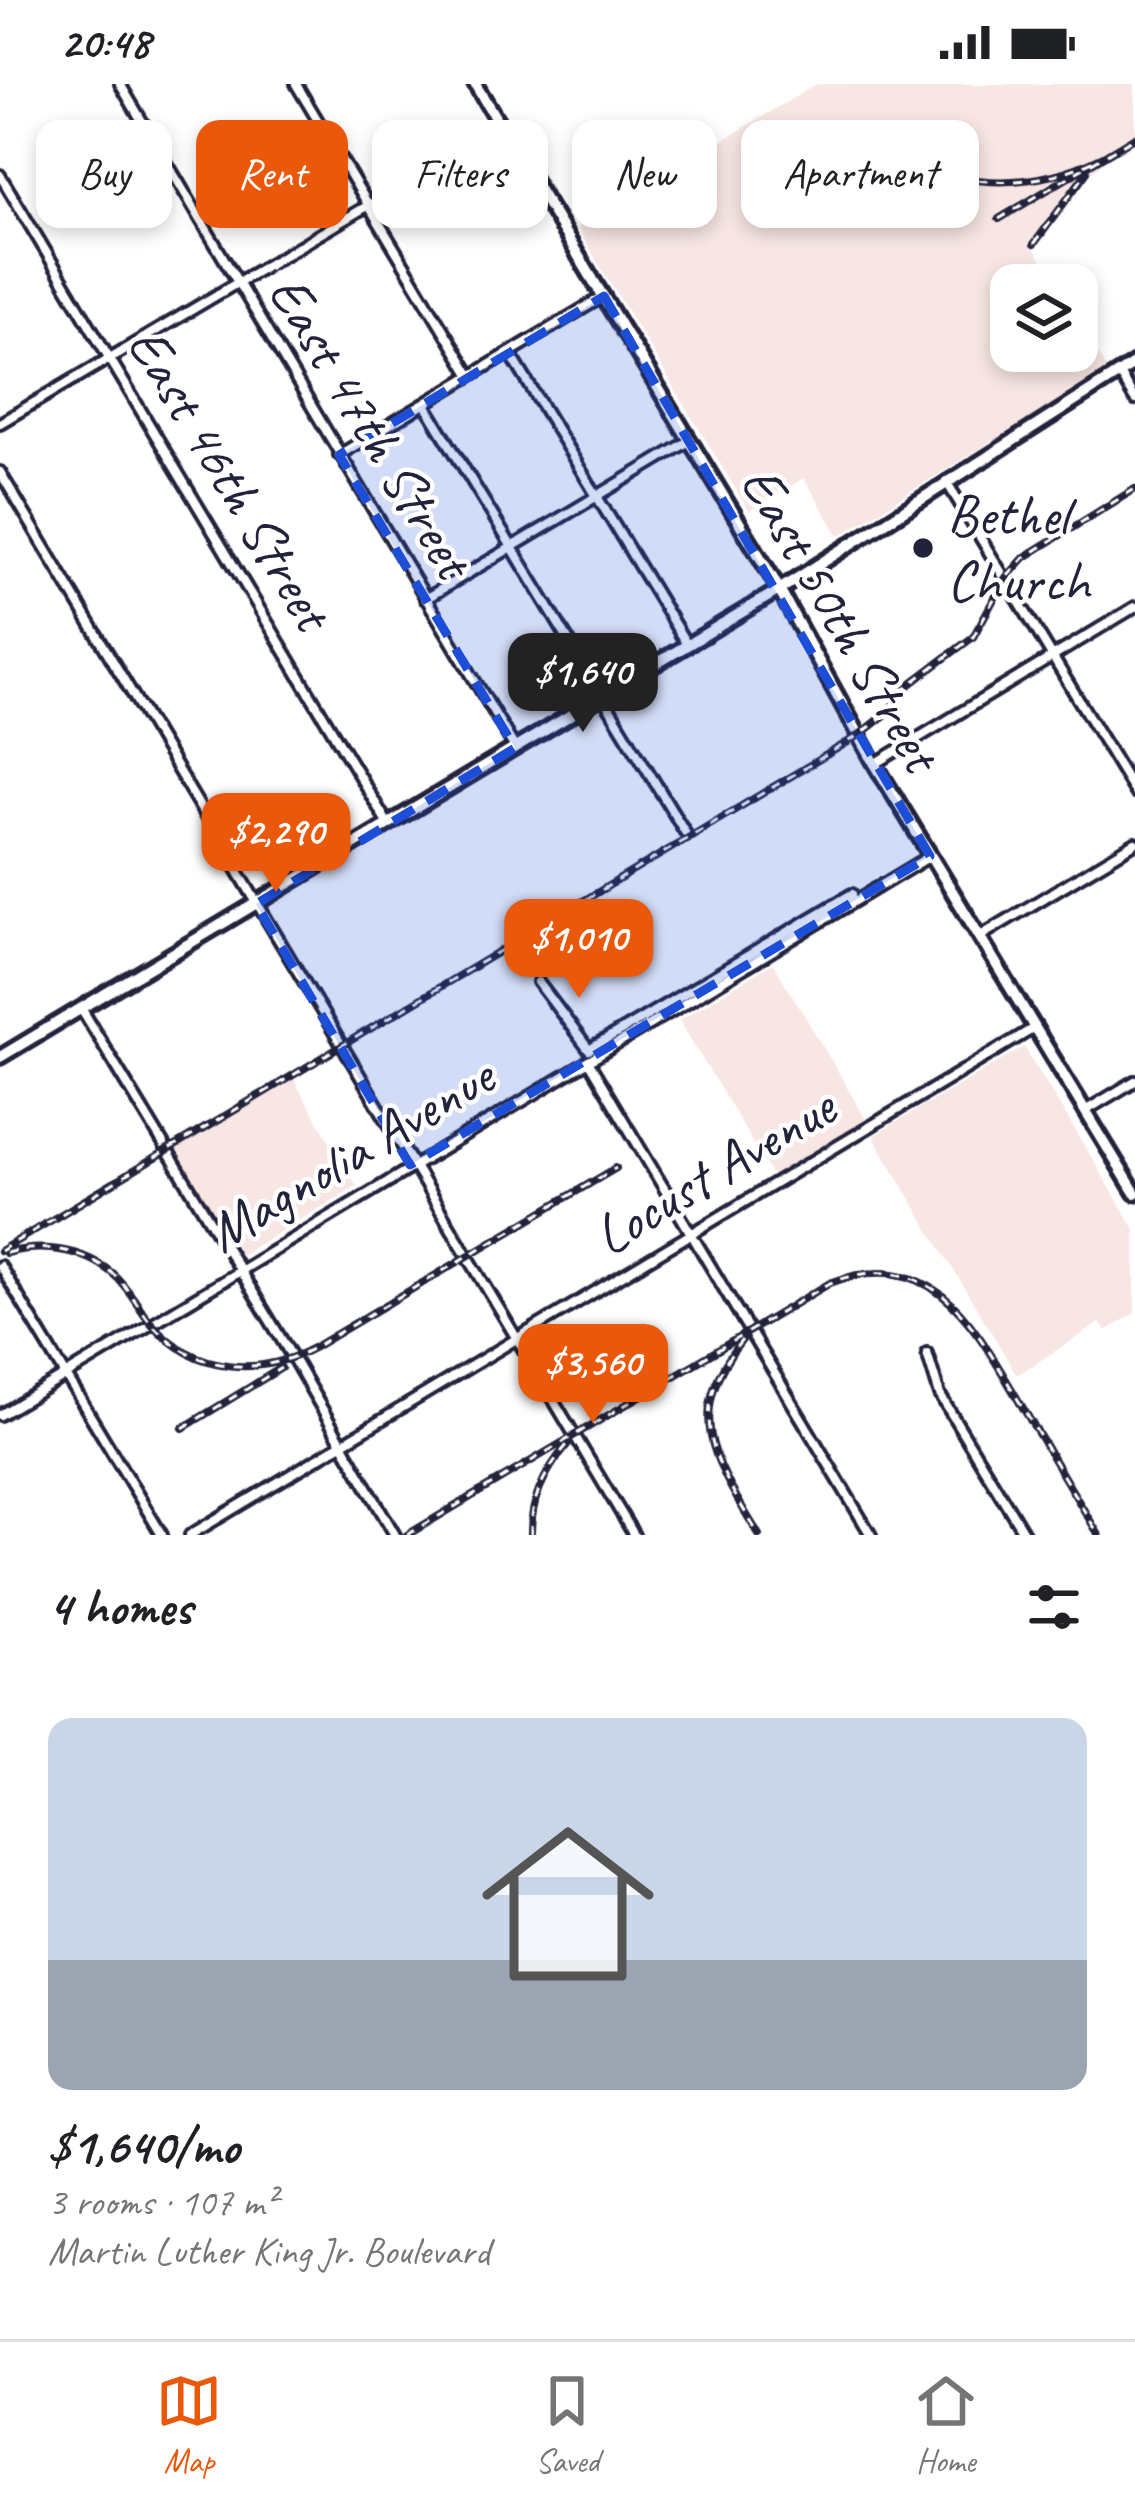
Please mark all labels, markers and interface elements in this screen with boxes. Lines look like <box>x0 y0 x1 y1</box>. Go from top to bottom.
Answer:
text: 20:48 <box>60 14 150 71</box>
chip: Buy <box>36 120 172 228</box>
chip: Rent <box>196 120 348 228</box>
chip: Filters <box>372 120 548 228</box>
chip: New <box>572 120 717 228</box>
chip: Apartment <box>741 120 979 228</box>
street label: East 47th Street <box>253 262 492 595</box>
map controls <box>990 264 1098 372</box>
button: layers <box>990 264 1098 372</box>
street label: East 46th Street <box>112 314 351 647</box>
street label: East 50th Street <box>725 453 960 788</box>
place label: Bethel Church <box>947 479 1092 617</box>
marker: Bethel Church <box>910 535 936 561</box>
pin: $1,640 <box>485 633 681 735</box>
text: $1,640 <box>535 647 631 696</box>
pin: $2,290 <box>178 793 374 895</box>
text: $2,290 <box>228 807 324 856</box>
pin: $1,010 <box>481 899 677 1001</box>
text: $1,010 <box>531 913 627 962</box>
street label: Magnolia Avenue <box>193 1038 509 1268</box>
street label: Locust Avenue <box>580 1069 851 1271</box>
pin: $3,560 <box>495 1324 691 1426</box>
text: $3,560 <box>545 1338 641 1387</box>
icon: filters <box>1021 1574 1087 1640</box>
text: 4 homes <box>48 1575 192 1639</box>
icon: home <box>460 1796 676 2012</box>
text: $1,640/mo <box>48 2114 239 2178</box>
text: 3 rooms · 107 m² <box>48 2178 276 2227</box>
text: Martin Luther King Jr. Boulevard <box>48 2227 490 2276</box>
tab: Map <box>156 2368 222 2482</box>
tab: Saved <box>534 2368 600 2482</box>
tab: Home <box>913 2368 979 2482</box>

